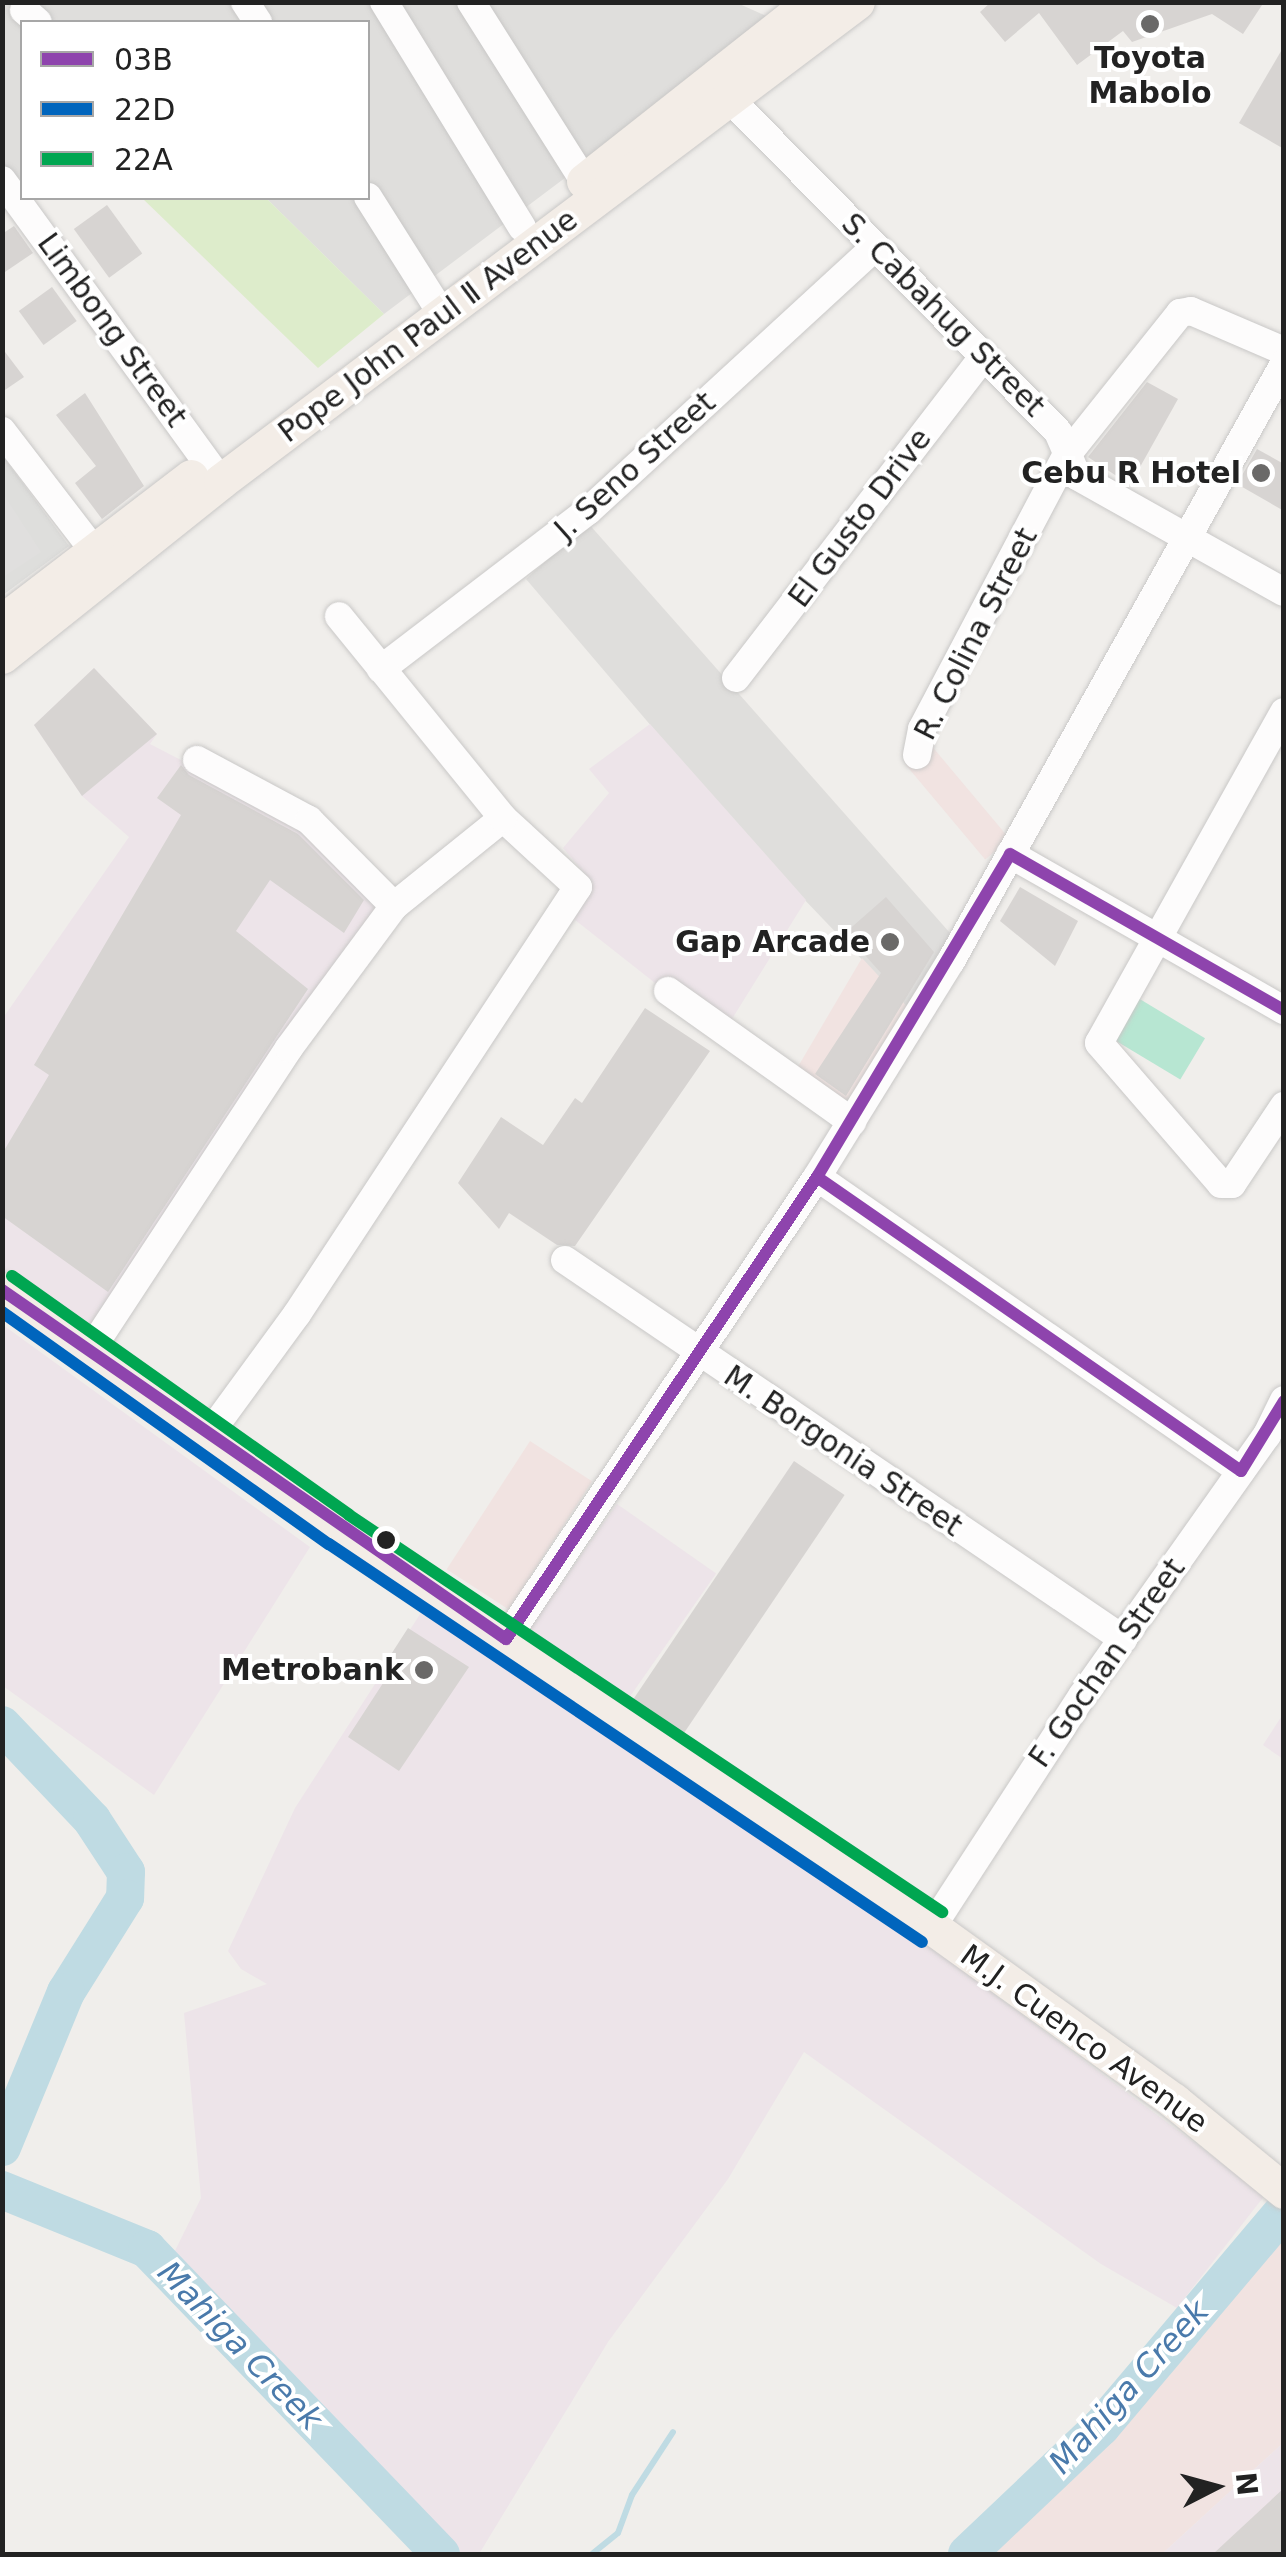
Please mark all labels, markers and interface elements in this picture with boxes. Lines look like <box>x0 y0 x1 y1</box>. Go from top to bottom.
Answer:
marker: Toyota Mabolo <box>1139 13 1161 35</box>
legend <box>20 20 370 200</box>
place label: Toyota Mabolo <box>1088 40 1212 110</box>
text: 03B <box>114 42 173 77</box>
text: 22D <box>114 92 175 127</box>
text: 22A <box>114 142 173 177</box>
street label: Pope John Paul Ⅱ Avenue <box>271 202 585 450</box>
street label: S. Cabahug Street <box>834 206 1052 424</box>
street label: Limbong Street <box>30 226 194 434</box>
street label: J. Seno Street <box>547 385 723 547</box>
street label: El Gusto Drive <box>781 422 939 614</box>
place label: Cebu R Hotel <box>1021 455 1241 491</box>
marker: Cebu R Hotel <box>1250 462 1272 484</box>
street label: R. Colina Street <box>907 522 1045 746</box>
place label: Gap Arcade <box>675 924 870 960</box>
marker: Gap Arcade <box>879 931 901 953</box>
street label: M. Borgonia Street <box>717 1358 969 1544</box>
unlabelled marker <box>376 1530 396 1550</box>
street label: F. Gochan Street <box>1022 1552 1192 1774</box>
place label: Metrobank <box>221 1652 404 1688</box>
marker: Metrobank <box>413 1659 435 1681</box>
street label: M.J. Cuenco Avenue <box>953 1937 1215 2141</box>
water label: Mahiga Creek <box>150 2254 330 2438</box>
water label: Mahiga Creek <box>1041 2292 1217 2482</box>
north arrow <box>1166 2437 1266 2537</box>
text: N <box>1229 2470 1264 2497</box>

